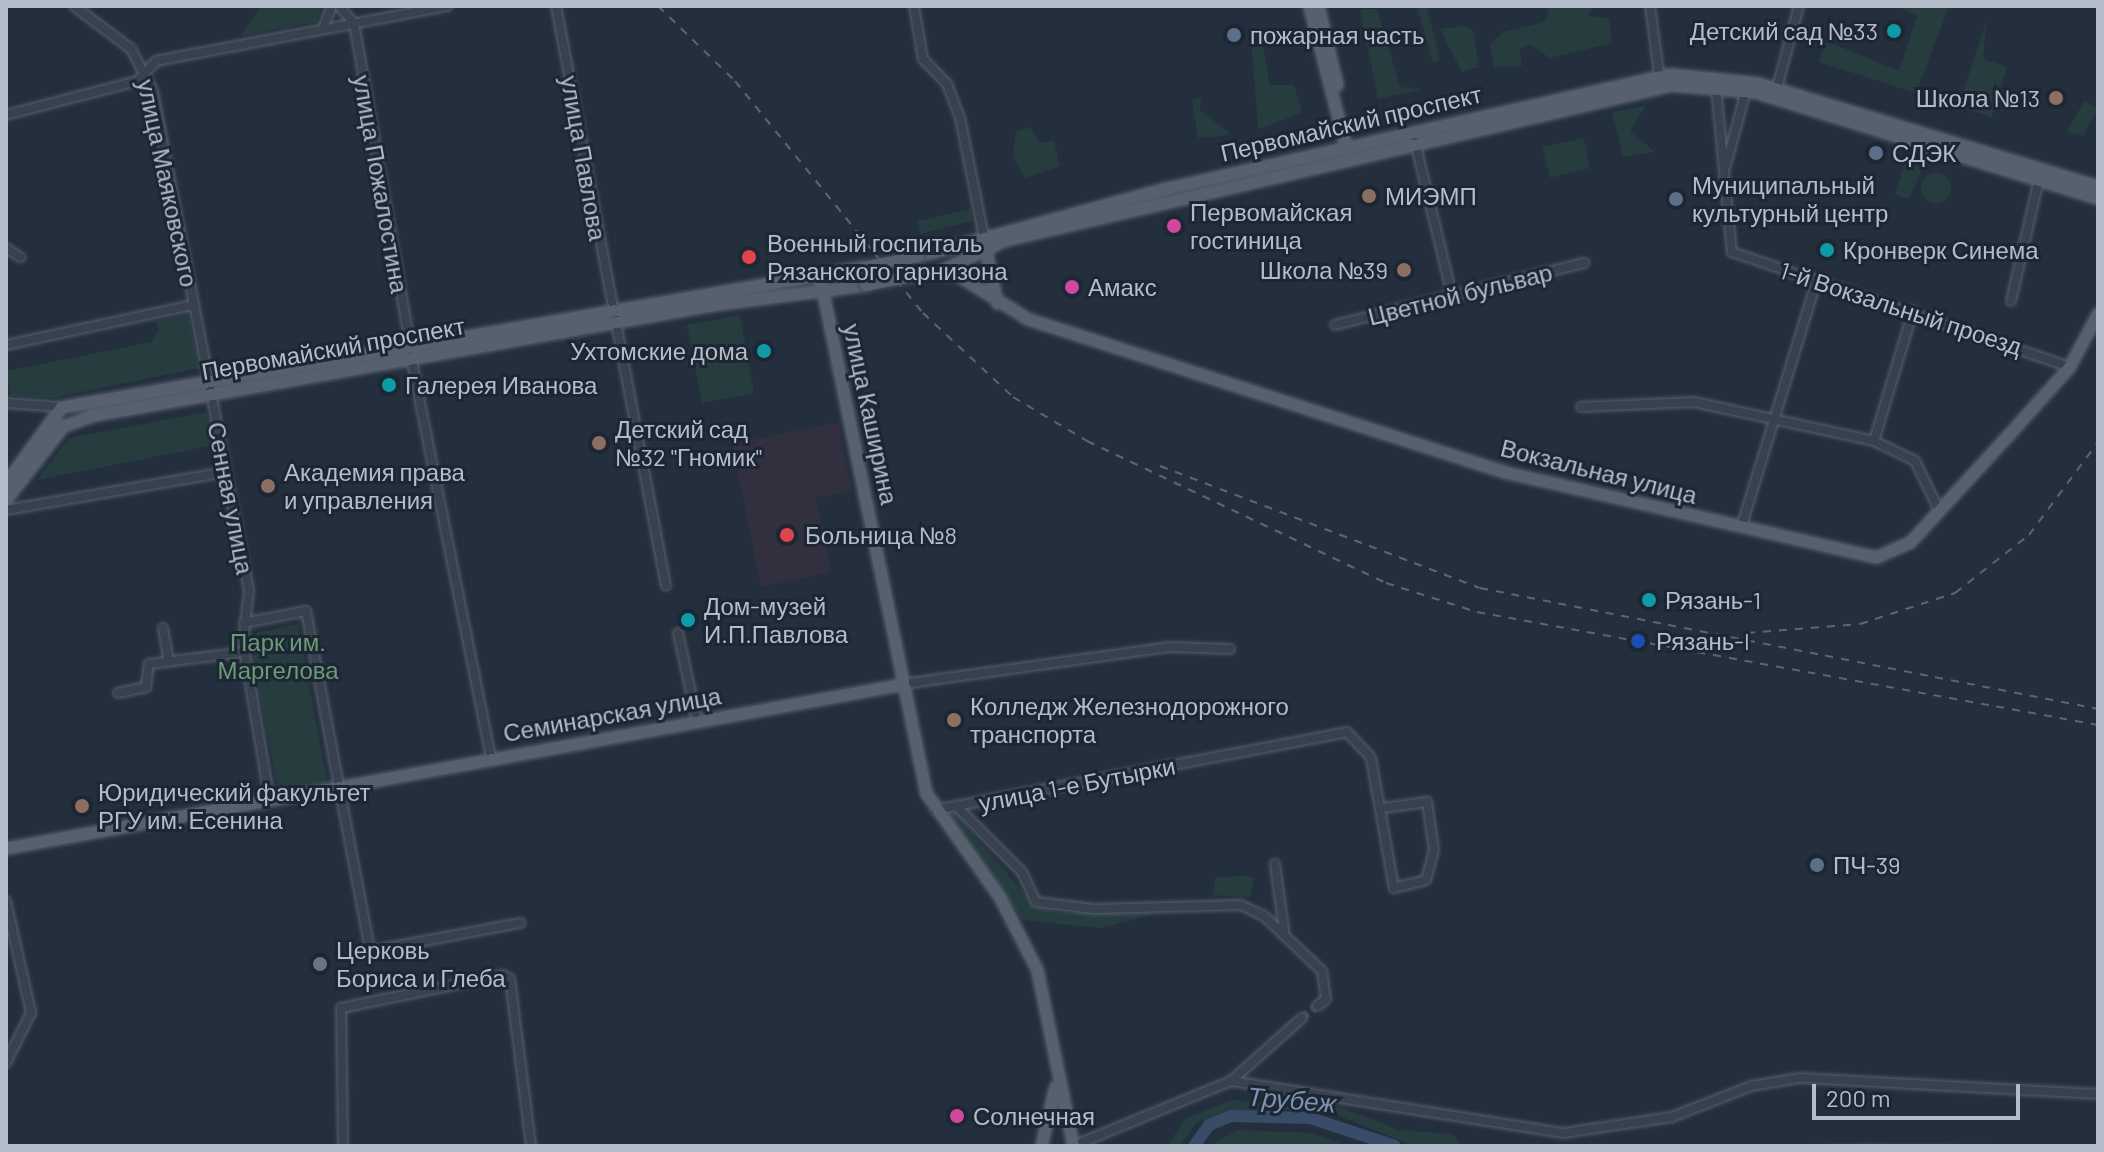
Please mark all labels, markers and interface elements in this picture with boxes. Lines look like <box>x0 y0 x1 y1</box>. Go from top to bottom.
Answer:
place label: Детский сад №33 <box>1690 17 1878 45</box>
place label: пожарная часть <box>1250 21 1425 49</box>
marker: Детский сад №33 <box>1885 22 1903 40</box>
marker: пожарная часть <box>1225 26 1243 44</box>
street label: улица Пожалостина <box>348 73 414 295</box>
street label: улица Павлова <box>555 73 613 243</box>
street label: улица Маяковского <box>132 76 204 290</box>
street label: Первомайский проспект <box>1218 79 1484 167</box>
place label: Школа №13 <box>1916 84 2040 112</box>
marker: Школа №13 <box>2047 89 2065 107</box>
place label: СДЭК <box>1892 139 1956 167</box>
marker: СДЭК <box>1867 144 1885 162</box>
place label: Муниципальный культурный центр <box>1692 171 1888 227</box>
place label: МИЭМП <box>1385 182 1477 210</box>
marker: МИЭМП <box>1360 187 1378 205</box>
marker: Муниципальный культурный центр <box>1667 190 1685 208</box>
place label: Первомайская гостиница <box>1190 198 1352 254</box>
marker: Первомайская гостиница <box>1165 217 1183 235</box>
place label: Военный госпиталь Рязанского гарнизона <box>767 229 1008 285</box>
place label: Кронверк Синема <box>1843 236 2039 264</box>
marker: Кронверк Синема <box>1818 241 1836 259</box>
marker: Военный госпиталь Рязанского гарнизона <box>738 246 760 268</box>
street label: 1-й Вокзальный проезд <box>1776 255 2026 361</box>
place label: Школа №39 <box>1260 256 1388 284</box>
street label: Цветной бульвар <box>1365 257 1555 331</box>
marker: Школа №39 <box>1395 261 1413 279</box>
place label: Амакс <box>1088 273 1157 301</box>
marker: Амакс <box>1063 278 1081 296</box>
street label: Первомайский проспект <box>199 311 467 385</box>
street label: улица Каширина <box>838 321 904 507</box>
place label: Ухтомские дома <box>570 337 748 365</box>
marker: Ухтомские дома <box>755 342 773 360</box>
place label: Галерея Иванова <box>405 371 597 399</box>
marker: Галерея Иванова <box>380 376 398 394</box>
place label: Детский сад №32 "Гномик" <box>615 415 762 471</box>
street label: Сенная улица <box>202 420 260 576</box>
street label: Вокзальная улица <box>1498 433 1700 509</box>
marker: Детский сад №32 "Гномик" <box>590 434 608 452</box>
place label: Академия права и управления <box>284 458 465 514</box>
marker: Академия права и управления <box>259 477 277 495</box>
place label: Больница №8 <box>805 521 957 549</box>
marker: Больница №8 <box>776 524 798 546</box>
place label: Рязань-1 <box>1665 586 1761 614</box>
marker: Рязань-1 <box>1640 591 1658 609</box>
place label: Дом-музей И.П.Павлова <box>704 592 848 648</box>
marker: Дом-музей И.П.Павлова <box>679 611 697 629</box>
place label: Рязань-I <box>1656 627 1750 655</box>
park label: Парк им. Маргелова <box>217 628 339 684</box>
marker: Рязань-I <box>1627 630 1649 652</box>
street label: Семинарская улица <box>501 681 723 747</box>
place label: Колледж Железнодорожного транспорта <box>970 692 1289 748</box>
marker: Колледж Железнодорожного транспорта <box>945 711 963 729</box>
street label: улица 1-е Бутырки <box>976 751 1178 817</box>
place label: Юридический факультет РГУ им. Есенина <box>98 778 371 834</box>
marker: Юридический факультет РГУ им. Есенина <box>73 797 91 815</box>
place label: ПЧ-39 <box>1833 851 1901 879</box>
marker: ПЧ-39 <box>1808 856 1826 874</box>
place label: Церковь Бориса и Глеба <box>336 936 505 992</box>
marker: Церковь Бориса и Глеба <box>311 955 329 973</box>
scale bar <box>1816 1068 2024 1118</box>
water label: Трубеж <box>1246 1080 1338 1118</box>
text: 200 m <box>1826 1083 1891 1112</box>
place label: Солнечная <box>973 1102 1095 1130</box>
marker: Солнечная <box>948 1107 966 1125</box>

